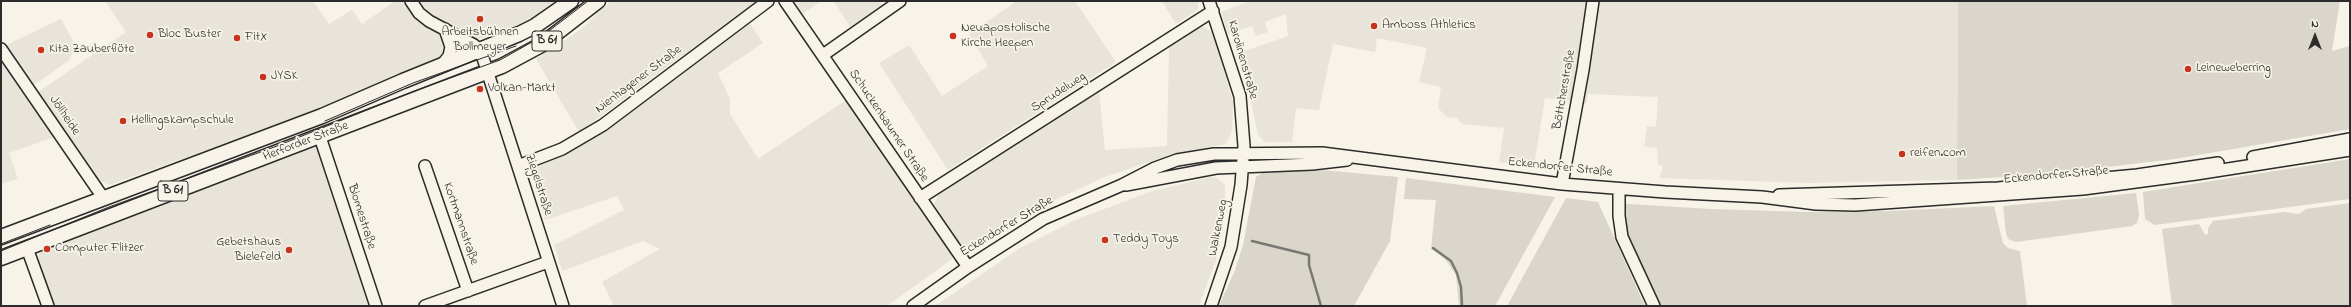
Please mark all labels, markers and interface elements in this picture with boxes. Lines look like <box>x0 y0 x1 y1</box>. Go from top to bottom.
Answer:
marker: Arbeitsbühnen Bollmeyer <box>475 14 485 24</box>
north arrow <box>2295 16 2335 56</box>
text: N <box>2311 16 2319 32</box>
place label: Amboss Athletics <box>1382 18 1476 34</box>
street label: Karolinenstraße <box>1223 19 1261 101</box>
place label: Neuapostolische Kirche Heepen <box>961 21 1050 52</box>
marker: Amboss Athletics <box>1369 21 1379 31</box>
place label: Arbeitsbühnen Bollmeyer <box>441 25 519 56</box>
place label: Bloc Buster <box>158 27 221 43</box>
marker: Bloc Buster <box>145 30 155 40</box>
place label: FitX <box>245 30 268 46</box>
road number: B 61 <box>532 31 562 51</box>
marker: Neuapostolische Kirche Heepen <box>948 31 958 41</box>
marker: FitX <box>232 33 242 43</box>
place label: Kita Zauberflöte <box>49 42 134 58</box>
street label: Nienhagener Straße <box>593 42 685 118</box>
marker: Kita Zauberflöte <box>36 45 46 55</box>
street label: Böttcherstraße <box>1550 49 1580 131</box>
place label: Leineweberring <box>2196 61 2271 77</box>
marker: Leineweberring <box>2183 64 2193 74</box>
street label: Schuckenbaumer Straße <box>845 67 931 185</box>
place label: JYSK <box>271 69 298 85</box>
street label: Sprudelweg <box>1029 69 1089 117</box>
marker: JYSK <box>258 72 268 82</box>
place label: Volkan-Markt <box>488 81 556 97</box>
marker: Volkan-Markt <box>475 84 485 94</box>
street label: Jöllheide <box>45 93 83 139</box>
place label: Hellingskampschule <box>131 113 234 129</box>
marker: Hellingskampschule <box>118 116 128 126</box>
street label: Herforder Straße <box>261 119 351 165</box>
place label: reifen.com <box>1910 146 1966 162</box>
marker: reifen.com <box>1897 149 1907 159</box>
street label: Ziegelstraße <box>521 152 555 218</box>
street label: Eckendorfer Straße <box>1507 155 1613 181</box>
street label: Eckendorfer Straße <box>2003 164 2109 188</box>
road number: B 61 <box>158 181 188 201</box>
street label: Kortmannstraße <box>439 181 481 267</box>
street label: Blomestraße <box>343 182 379 252</box>
street label: Eckendorfer Straße <box>958 193 1056 261</box>
street label: Walkenweg <box>1206 198 1232 258</box>
place label: Teddy Toys <box>1113 232 1179 248</box>
place label: Gebetshaus Bielefeld <box>216 235 281 266</box>
marker: Teddy Toys <box>1100 235 1110 245</box>
place label: Computer Flitzer <box>55 241 144 257</box>
marker: Computer Flitzer <box>42 244 52 254</box>
marker: Gebetshaus Bielefeld <box>284 245 294 255</box>

